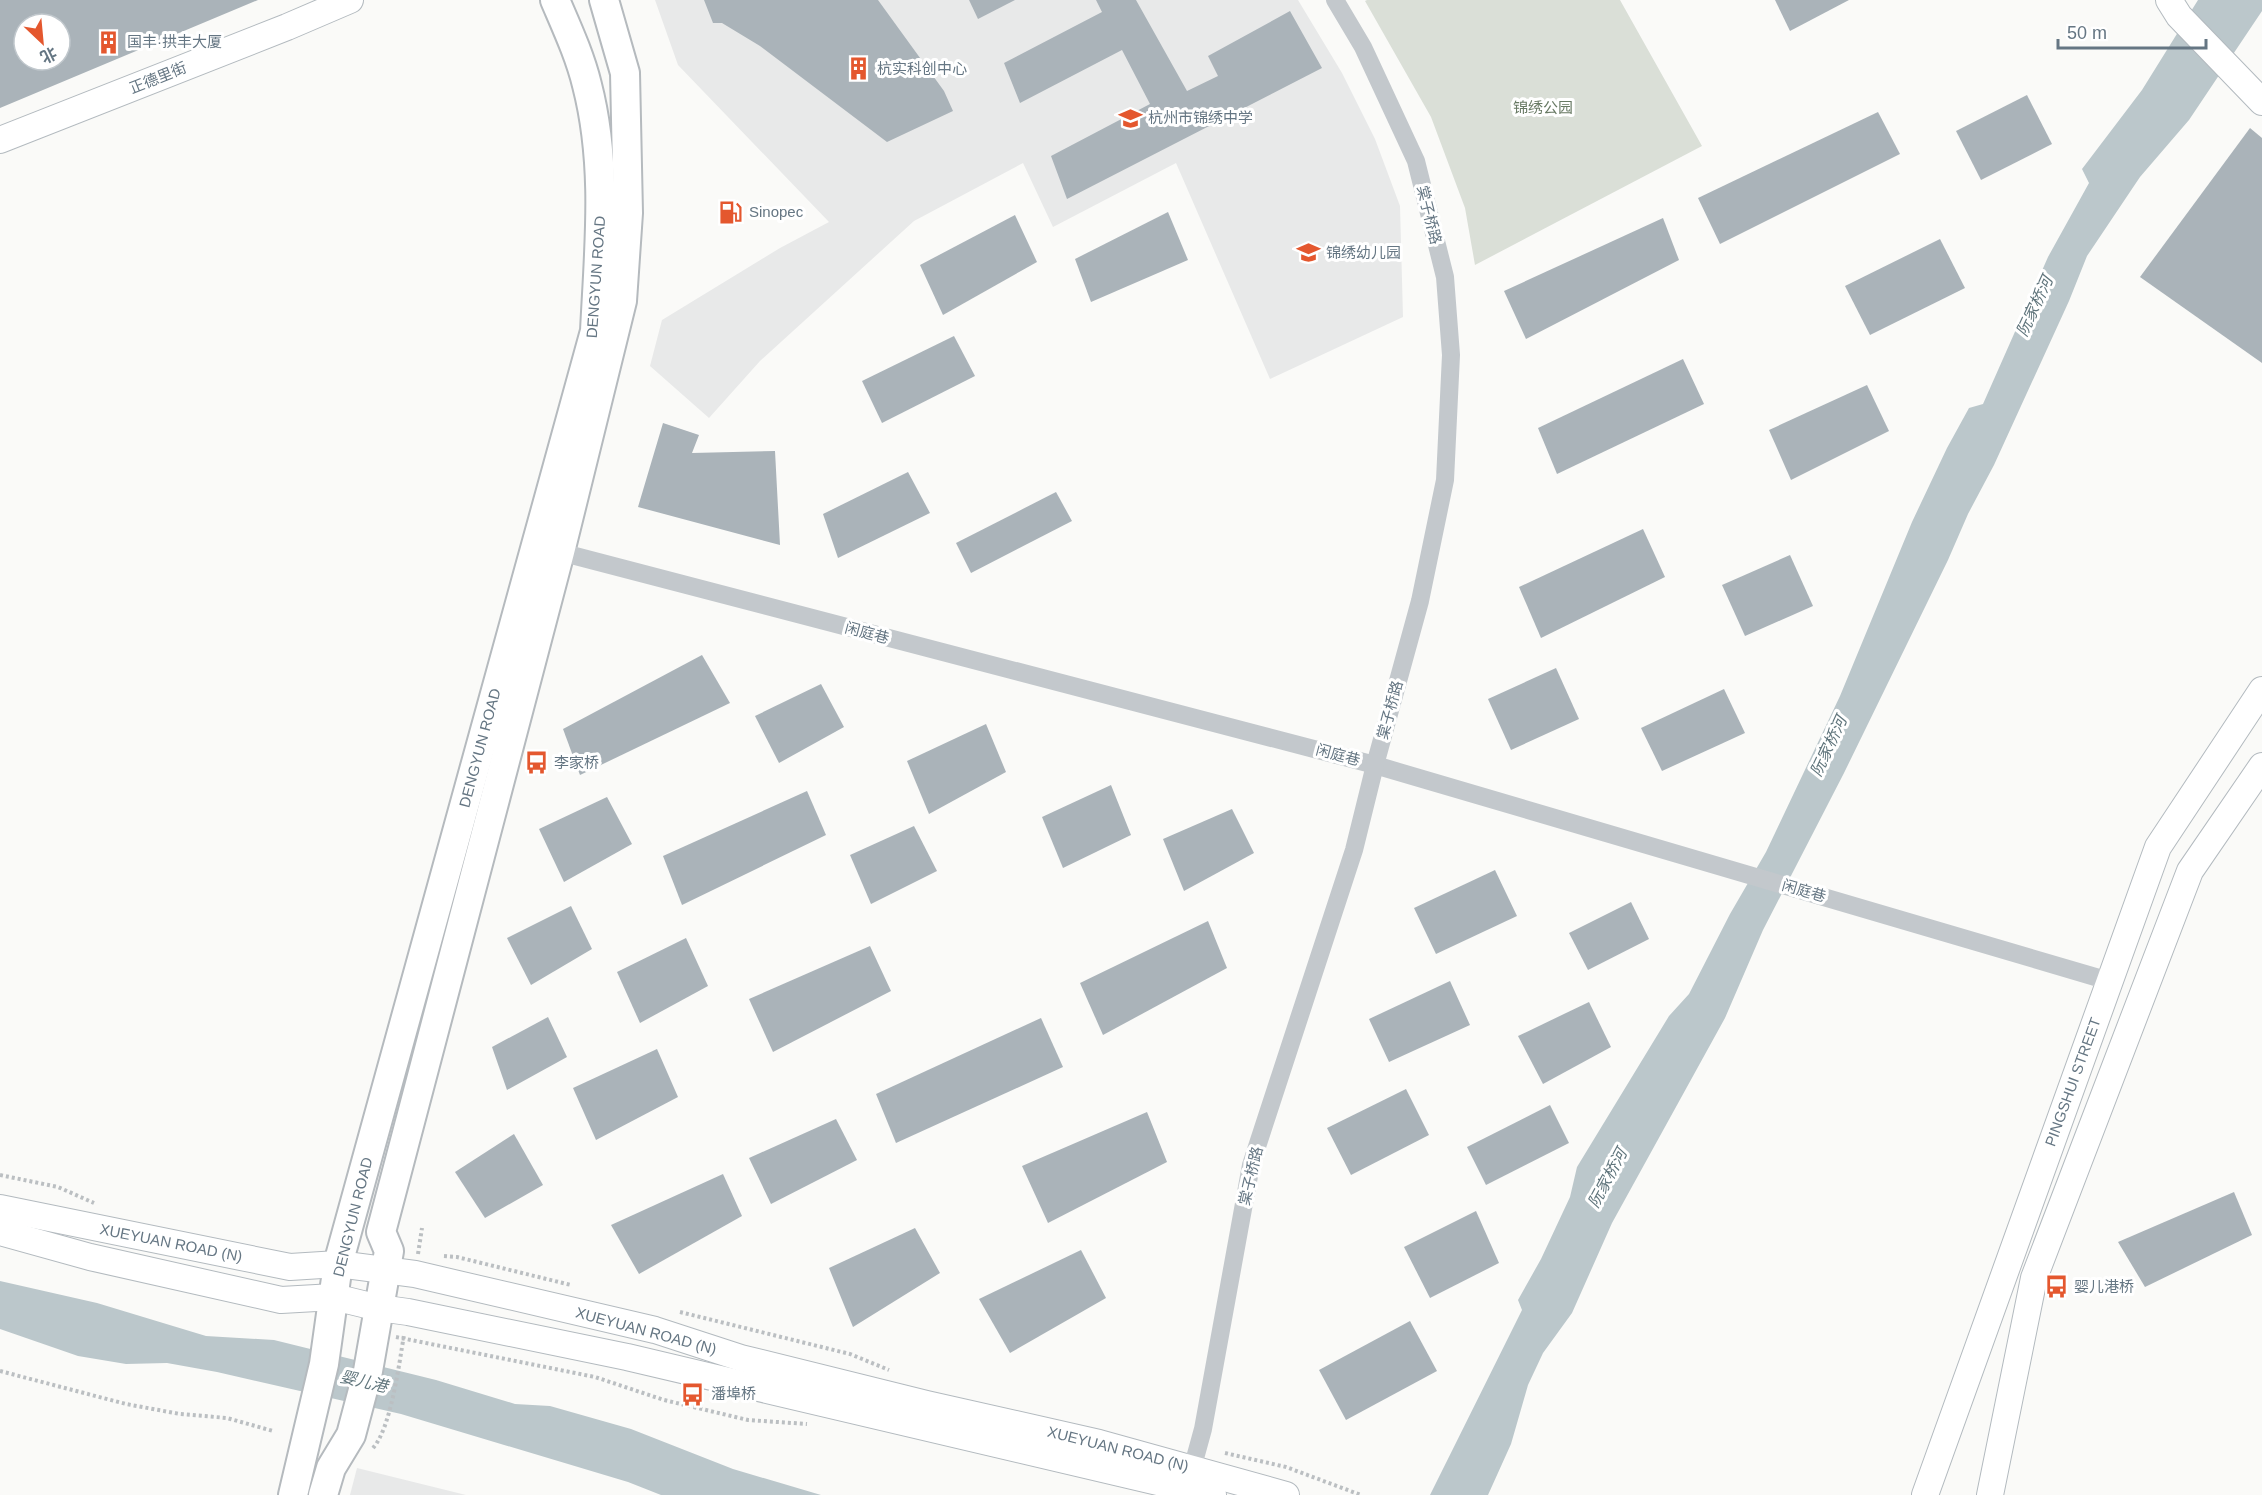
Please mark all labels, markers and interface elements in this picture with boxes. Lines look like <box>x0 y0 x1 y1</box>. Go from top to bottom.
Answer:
north arrow <box>12 12 72 72</box>
scale bar <box>2058 12 2206 50</box>
text: 50 m <box>2067 23 2107 43</box>
building icon: 国丰·拱丰大厦 <box>96 29 122 55</box>
place label: 国丰·拱丰大厦 <box>127 33 222 50</box>
text: 北 <box>37 44 59 66</box>
building icon: 杭实科创中心 <box>846 56 872 82</box>
street label: 正德里街 <box>127 58 189 97</box>
place label: 杭实科创中心 <box>877 60 967 77</box>
park label: 锦绣公园 <box>1513 99 1573 116</box>
school or university icon: 杭州市锦绣中学 <box>1117 105 1143 131</box>
place label: 杭州市锦绣中学 <box>1148 109 1253 126</box>
street label: 棠子桥路 <box>1414 184 1445 246</box>
fuel station icon: Sinopec <box>718 199 744 225</box>
place label: Sinopec <box>749 203 804 220</box>
street label: DENGYUN ROAD <box>583 215 608 339</box>
school or university icon: 锦绣幼儿园 <box>1295 240 1321 266</box>
place label: 锦绣幼儿园 <box>1326 244 1401 261</box>
water label: 阮家桥河 <box>2013 271 2057 339</box>
street label: 闲庭巷 <box>843 618 891 647</box>
street label: 棠子桥路 <box>1374 679 1405 741</box>
street label: DENGYUN ROAD <box>455 686 504 809</box>
water label: 阮家桥河 <box>1807 711 1851 779</box>
street label: 闲庭巷 <box>1314 740 1362 769</box>
bus stop icon: 李家桥 <box>523 750 549 776</box>
place label: 李家桥 <box>554 754 599 771</box>
street label: 闲庭巷 <box>1780 876 1828 905</box>
street label: PINGSHUI STREET <box>2041 1015 2104 1149</box>
water label: 阮家桥河 <box>1585 1143 1631 1210</box>
street label: 棠子桥路 <box>1235 1145 1266 1207</box>
street label: DENGYUN ROAD <box>329 1155 376 1278</box>
street label: XUEYUAN ROAD (N) <box>98 1220 244 1265</box>
bus stop icon: 婴儿港桥 <box>2043 1274 2069 1300</box>
place label: 婴儿港桥 <box>2074 1278 2134 1295</box>
street label: XUEYUAN ROAD (N) <box>574 1304 718 1357</box>
water label: 婴儿港 <box>339 1368 391 1396</box>
bus stop icon: 潘埠桥 <box>680 1381 706 1407</box>
place label: 潘埠桥 <box>711 1385 756 1402</box>
street label: XUEYUAN ROAD (N) <box>1046 1423 1191 1474</box>

